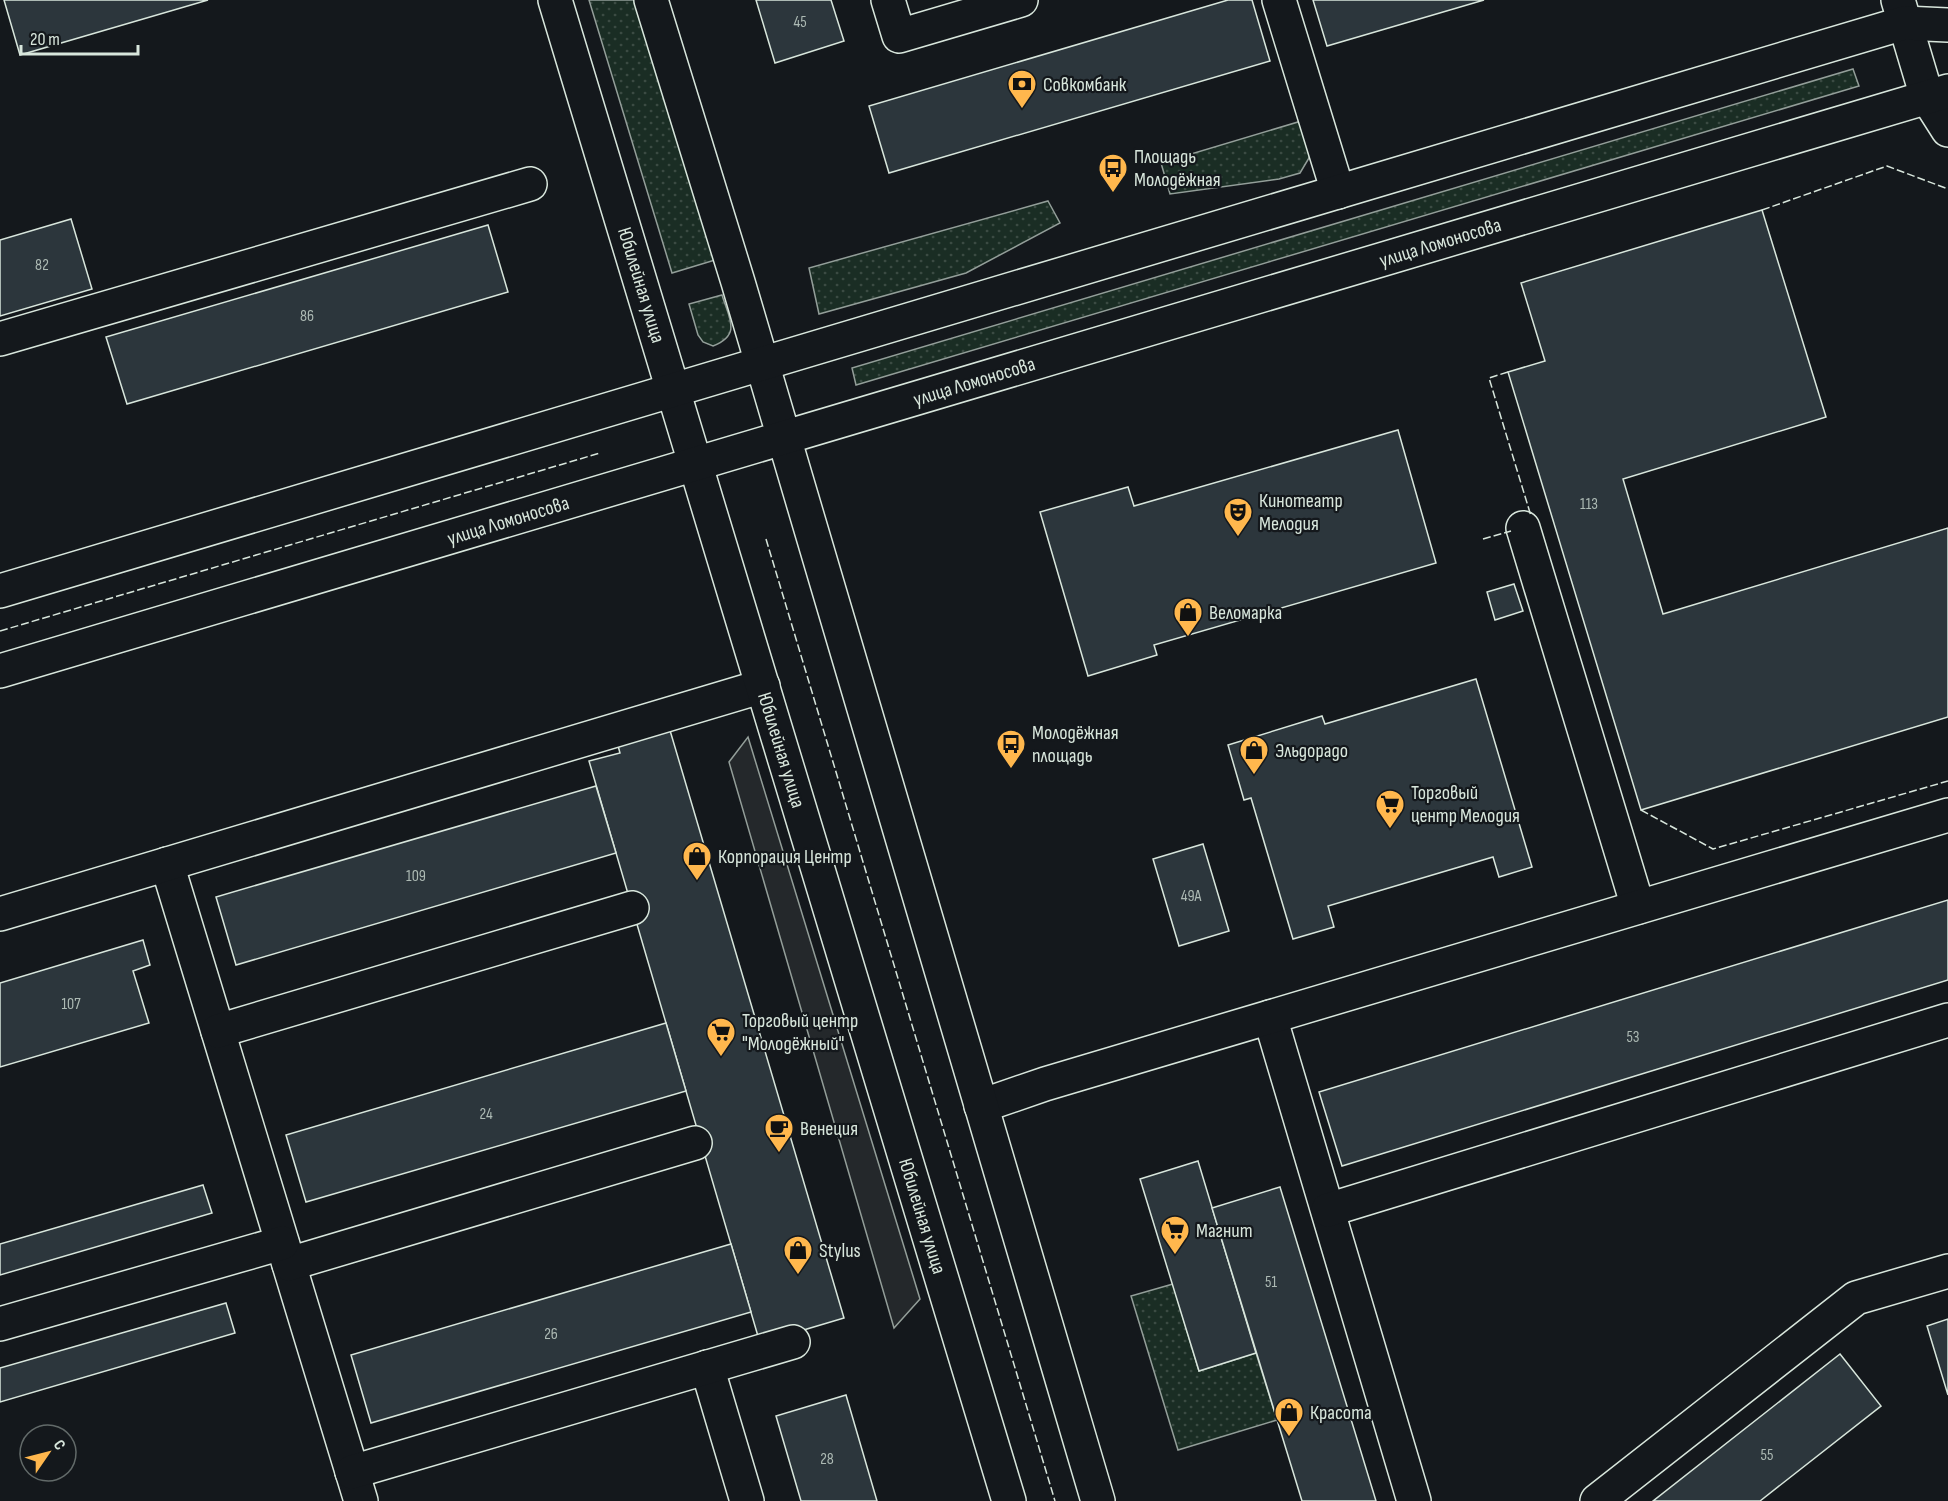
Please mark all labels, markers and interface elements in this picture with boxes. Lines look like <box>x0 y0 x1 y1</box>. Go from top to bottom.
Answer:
house number: 45 <box>793 13 807 32</box>
scale bar <box>21 18 138 56</box>
text: 20 m <box>30 29 60 50</box>
bank icon: Совкомбанк <box>1006 68 1038 110</box>
place label: Совкомбанк <box>1043 73 1127 97</box>
place label: Площадь Молодёжная <box>1134 145 1221 192</box>
bus stop icon: Площадь Молодёжная <box>1097 152 1129 194</box>
street label: улица Ломоносова <box>1376 213 1504 273</box>
street label: Юбилейная улица <box>612 225 670 346</box>
house number: 82 <box>35 256 49 275</box>
house number: 86 <box>300 307 314 326</box>
street label: улица Ломоносова <box>910 352 1038 412</box>
place label: Кинотеатр Мелодия <box>1259 489 1343 536</box>
street label: улица Ломоносова <box>444 491 572 551</box>
house number: 113 <box>1580 495 1598 514</box>
theatre icon: Кинотеатр Мелодия <box>1222 496 1254 538</box>
shop icon: Веломарка <box>1172 596 1204 638</box>
place label: Веломарка <box>1209 601 1282 625</box>
street label: Юбилейная улица <box>752 690 810 811</box>
place label: Молодёжная площадь <box>1032 721 1119 768</box>
bus stop icon: Молодёжная площадь <box>995 728 1027 770</box>
shop icon: Эльдорадо <box>1238 734 1270 776</box>
place label: Эльдорадо <box>1275 739 1348 763</box>
place label: Торговый центр Мелодия <box>1411 781 1520 828</box>
supermarket icon: Торговый центр Мелодия <box>1374 788 1406 830</box>
shop icon: Корпорация Центр <box>681 840 713 882</box>
place label: Корпорация Центр <box>718 845 852 869</box>
house number: 109 <box>406 867 426 886</box>
house number: 49А <box>1181 887 1201 906</box>
house number: 107 <box>61 995 81 1014</box>
place label: Торговый центр "Молодёжный" <box>742 1009 858 1056</box>
supermarket icon: Торговый центр "Молодёжный" <box>705 1016 737 1058</box>
house number: 53 <box>1626 1028 1640 1047</box>
house number: 24 <box>479 1105 493 1124</box>
cafe icon: Венеция <box>763 1112 795 1154</box>
place label: Венеция <box>800 1117 858 1141</box>
street label: Юбилейная улица <box>893 1156 951 1277</box>
supermarket icon: Магнит <box>1159 1214 1191 1256</box>
place label: Магнит <box>1196 1219 1253 1243</box>
shop icon: Stylus <box>782 1234 814 1276</box>
place label: Stylus <box>819 1239 861 1263</box>
house number: 51 <box>1265 1273 1277 1292</box>
house number: 26 <box>544 1325 558 1344</box>
shop icon: Красота <box>1273 1396 1305 1438</box>
place label: Красота <box>1310 1401 1372 1425</box>
north arrow <box>18 1423 78 1483</box>
text: С <box>49 1436 69 1454</box>
house number: 55 <box>1761 1446 1773 1465</box>
house number: 28 <box>820 1450 834 1469</box>

